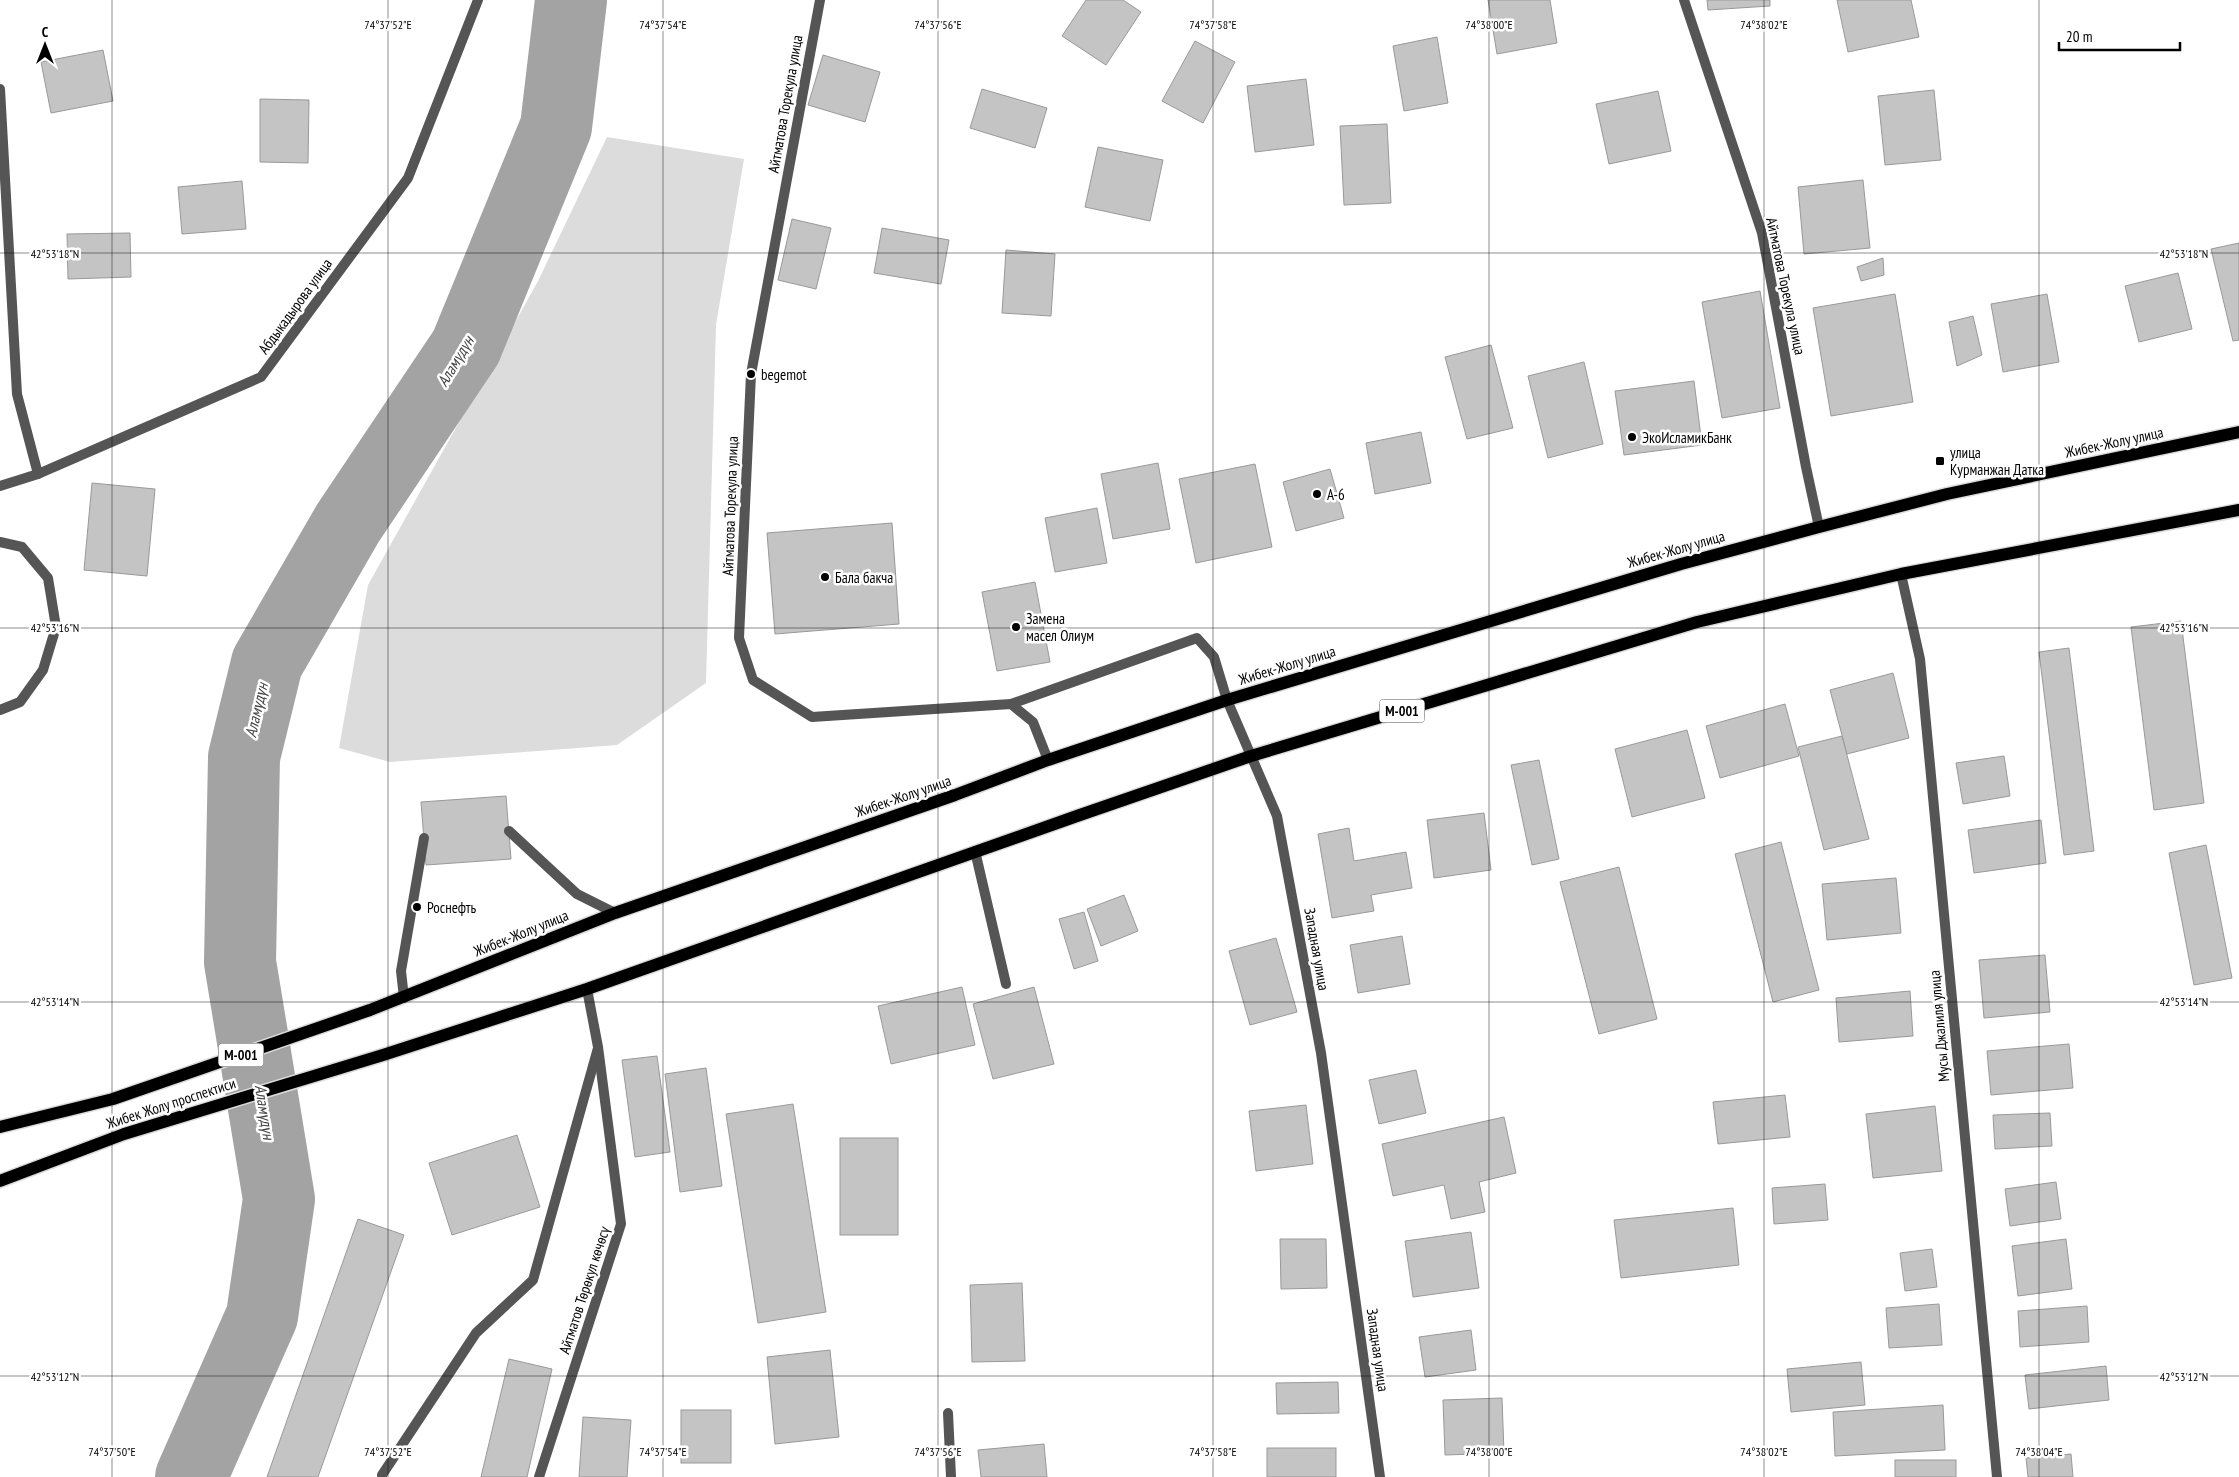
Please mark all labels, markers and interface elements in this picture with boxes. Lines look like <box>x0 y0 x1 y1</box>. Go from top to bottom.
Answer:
text: 74°37'52"E <box>364 17 412 32</box>
text: 74°37'54"E <box>639 17 687 32</box>
text: 74°37'56"E <box>914 17 962 32</box>
text: 74°37'58"E <box>1189 17 1237 32</box>
text: 74°38'00"E <box>1465 17 1513 32</box>
text: 74°38'02"E <box>1740 17 1788 32</box>
north arrow <box>20 20 70 70</box>
scale bar <box>2059 20 2180 52</box>
text: С <box>42 23 49 41</box>
text: 20 m <box>2066 27 2092 46</box>
street label: Айтматова Торекула улица <box>764 33 806 175</box>
street label: Айтматова Торекула улица <box>1762 216 1810 356</box>
text: 42°53'18"N <box>31 246 79 261</box>
text: 42°53'18"N <box>2160 246 2208 261</box>
street label: Абдыкадырова улица <box>254 254 336 358</box>
water label: Аламүдүн <box>432 331 479 390</box>
place label: begemot <box>761 365 807 384</box>
marker: begemot <box>745 368 757 380</box>
street label: Жибек-Жолу улица <box>2062 422 2165 462</box>
place label: ЭкоИсламикБанк <box>1642 428 1732 447</box>
marker: ЭкоИсламикБанк <box>1626 431 1638 443</box>
street label: Айтматова Торекула улица <box>718 436 742 576</box>
place label: улица Курманжан Датка <box>1950 443 2044 479</box>
marker: улица Курманжан Датка <box>1934 455 1946 467</box>
place label: А-6 <box>1327 485 1345 504</box>
marker: А-6 <box>1311 488 1323 500</box>
street label: Жибек-Жолу улица <box>1624 526 1727 572</box>
place label: Бала бакча <box>835 568 893 587</box>
marker: Бала бакча <box>819 571 831 583</box>
place label: Замена масел Олиум <box>1026 609 1094 645</box>
text: 42°53'16"N <box>31 620 79 635</box>
text: 42°53'16"N <box>2160 620 2208 635</box>
marker: Замена масел Олиум <box>1010 621 1022 633</box>
street label: Жибек-Жолу улица <box>1235 641 1338 689</box>
water label: Аламүдүн <box>240 679 272 739</box>
road number: М-001 <box>1380 699 1424 722</box>
street label: Жибек-Жолу улица <box>852 771 953 822</box>
place label: Роснефть <box>427 898 477 917</box>
marker: Роснефть <box>411 901 423 913</box>
street label: Жибек-Жолу улица <box>470 905 571 961</box>
street label: Западная улица <box>1300 906 1334 992</box>
street label: Мусы Джалиля улица <box>1925 969 1953 1083</box>
text: 42°53'14"N <box>31 994 79 1009</box>
text: 42°53'14"N <box>2160 994 2208 1009</box>
road number: М-001 <box>218 1044 264 1066</box>
street label: Жибек Жолу проспектиси <box>103 1073 238 1133</box>
water label: Аламүдүн <box>251 1083 279 1143</box>
street label: Айтматов Төрөкул көчөсү <box>554 1224 614 1356</box>
street label: Западная улица <box>1363 1307 1393 1393</box>
text: 42°53'12"N <box>31 1369 79 1384</box>
text: 42°53'12"N <box>2160 1369 2208 1384</box>
text: 74°37'50"E <box>88 1444 136 1459</box>
text: 74°37'52"E <box>364 1444 412 1459</box>
text: 74°37'54"E <box>639 1444 687 1459</box>
text: 74°37'56"E <box>914 1444 962 1459</box>
text: 74°37'58"E <box>1189 1444 1237 1459</box>
text: 74°38'00"E <box>1465 1444 1513 1459</box>
text: 74°38'02"E <box>1740 1444 1788 1459</box>
text: 74°38'04"E <box>2015 1444 2063 1459</box>

